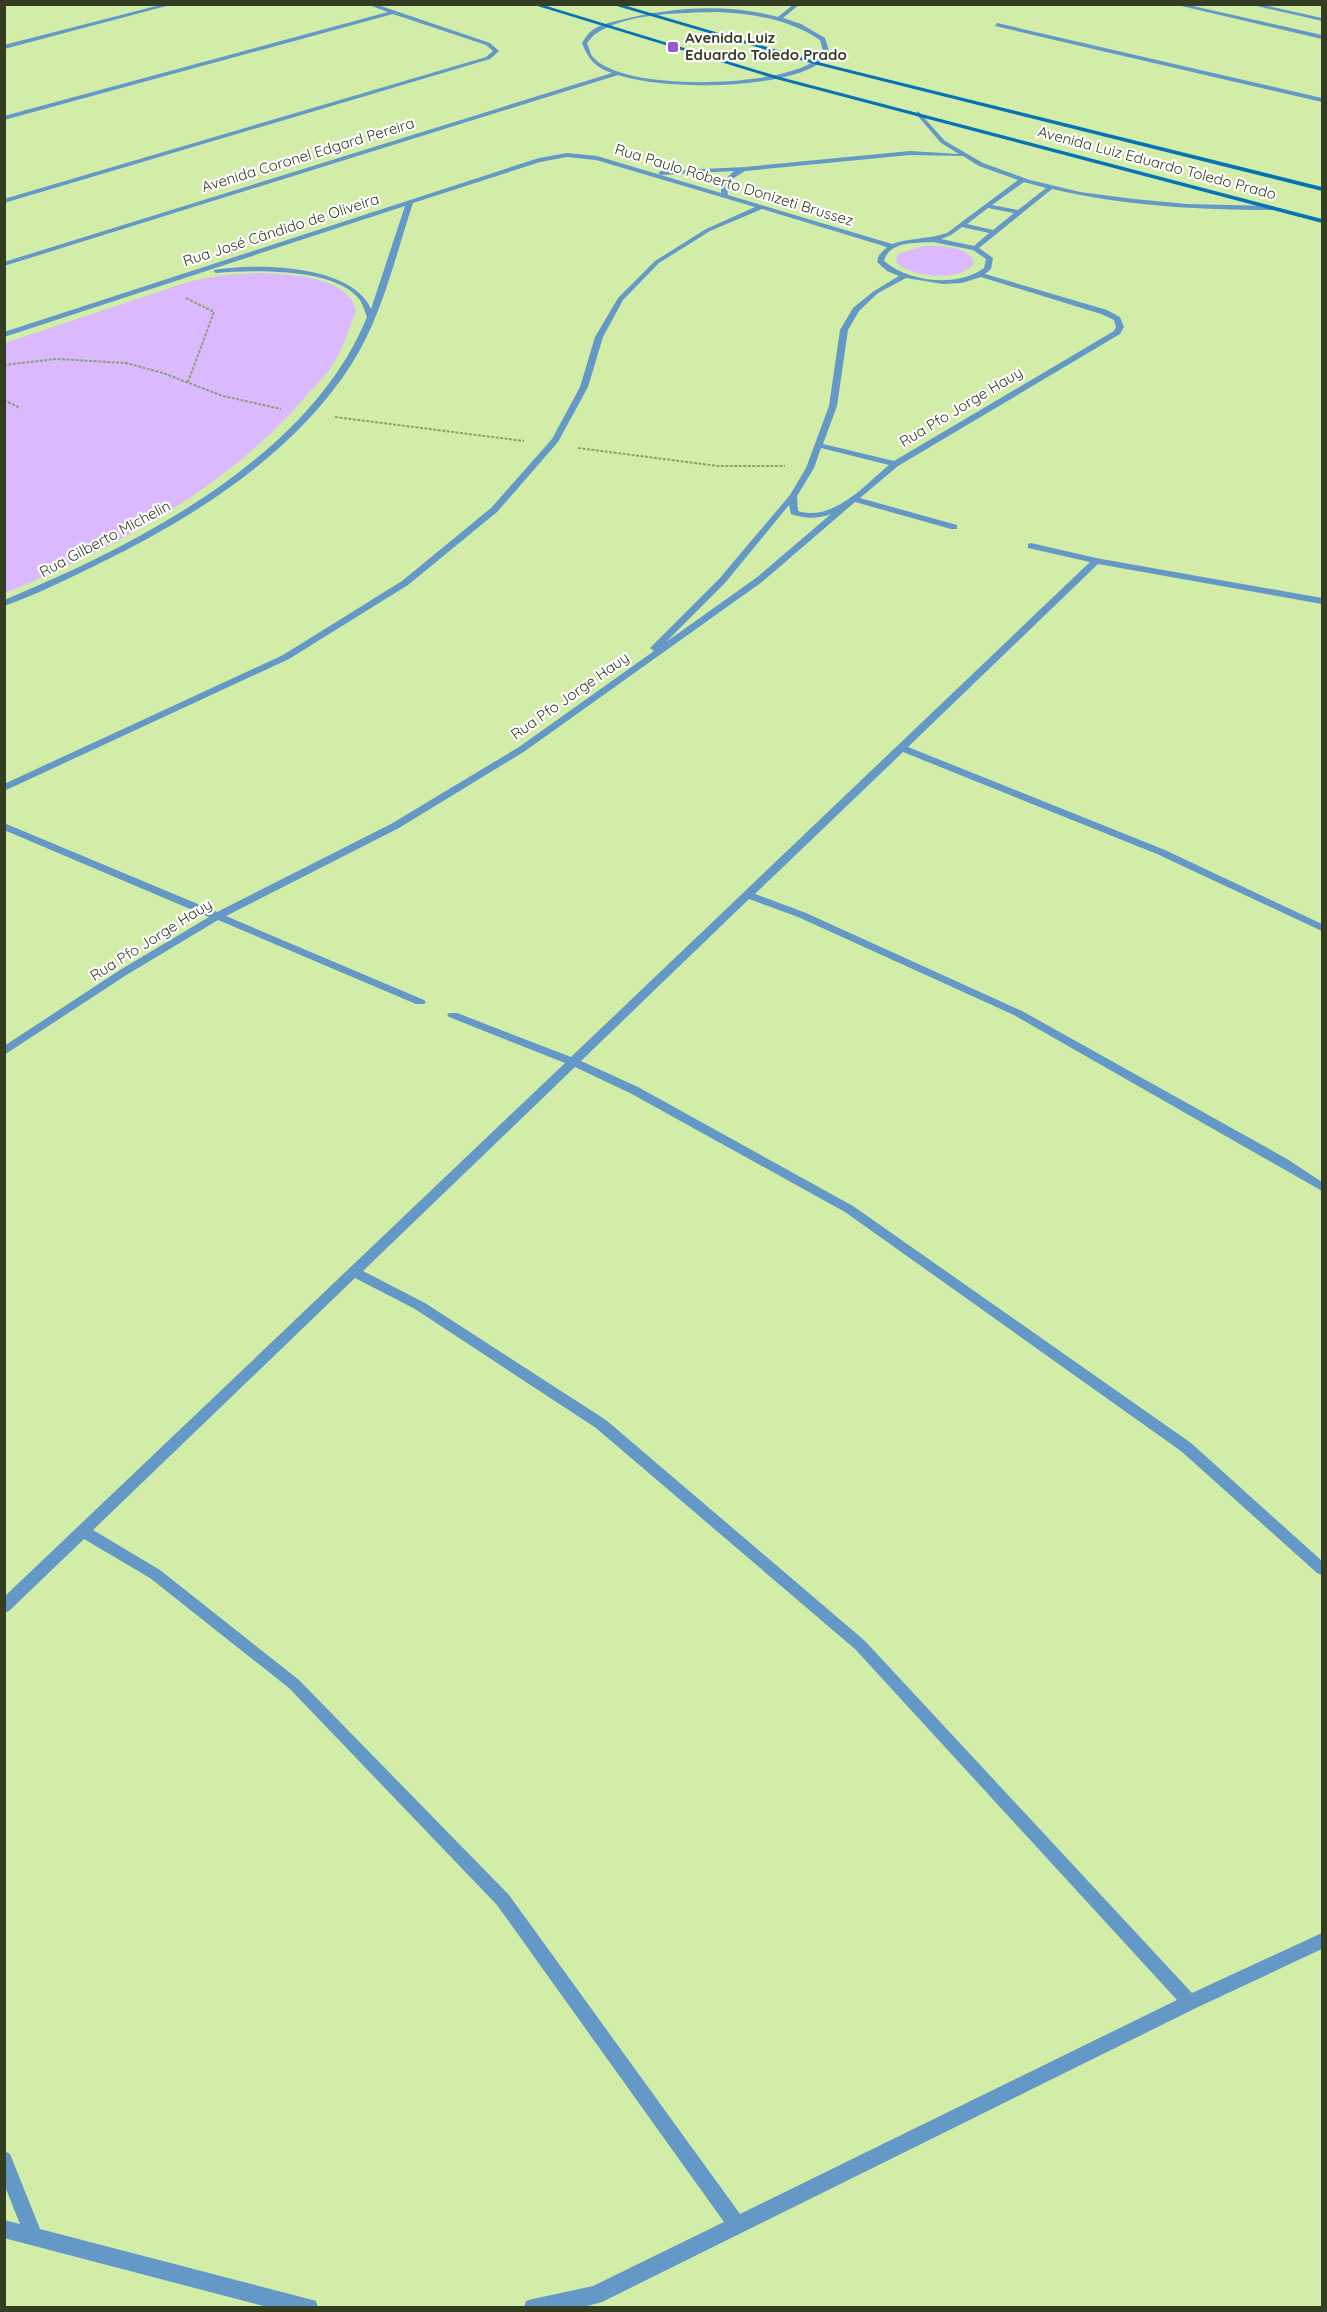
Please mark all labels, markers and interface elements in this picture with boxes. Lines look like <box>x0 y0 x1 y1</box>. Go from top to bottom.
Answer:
place label: Avenida Luiz Eduardo Toledo Prado <box>685 28 847 64</box>
marker: Avenida Luiz Eduardo Toledo Prado <box>666 40 680 54</box>
street label: Avenida Coronel Edgard Pereira <box>199 113 417 196</box>
street label: Avenida Luiz Eduardo Toledo Prado <box>1036 122 1278 204</box>
street label: Rua Paulo Roberto Donizeti Brussez <box>613 139 856 230</box>
street label: Rua José Cândido de Oliveira <box>180 189 381 270</box>
street label: Rua Pfo Jorge Hauy <box>896 362 1026 451</box>
street label: Rua Gilberto Michelin <box>36 496 174 581</box>
street label: Rua Pfo Jorge Hauy <box>507 648 633 744</box>
street label: Rua Pfo Jorge Hauy <box>86 894 215 985</box>

